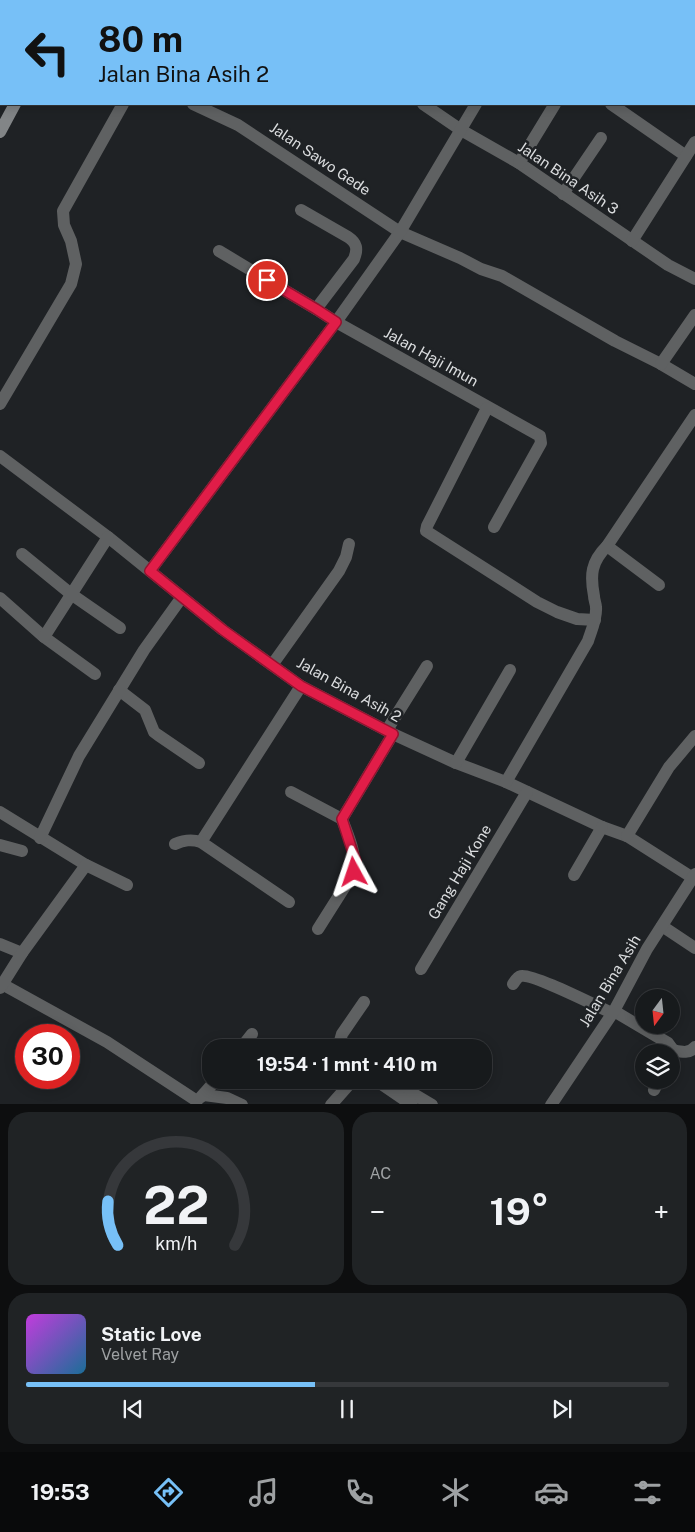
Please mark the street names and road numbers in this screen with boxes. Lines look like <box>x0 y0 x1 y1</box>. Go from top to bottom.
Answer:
street label: Jalan Sawo Gede <box>267 119 374 199</box>
street label: Jalan Bina Asih 3 <box>515 138 622 217</box>
street label: Jalan Haji Imun <box>381 324 481 389</box>
street label: Jalan Bina Asih 2 <box>294 654 404 725</box>
street label: Gang Haji Kone <box>425 821 495 922</box>
street label: Jalan Bina Asih <box>575 932 644 1030</box>

